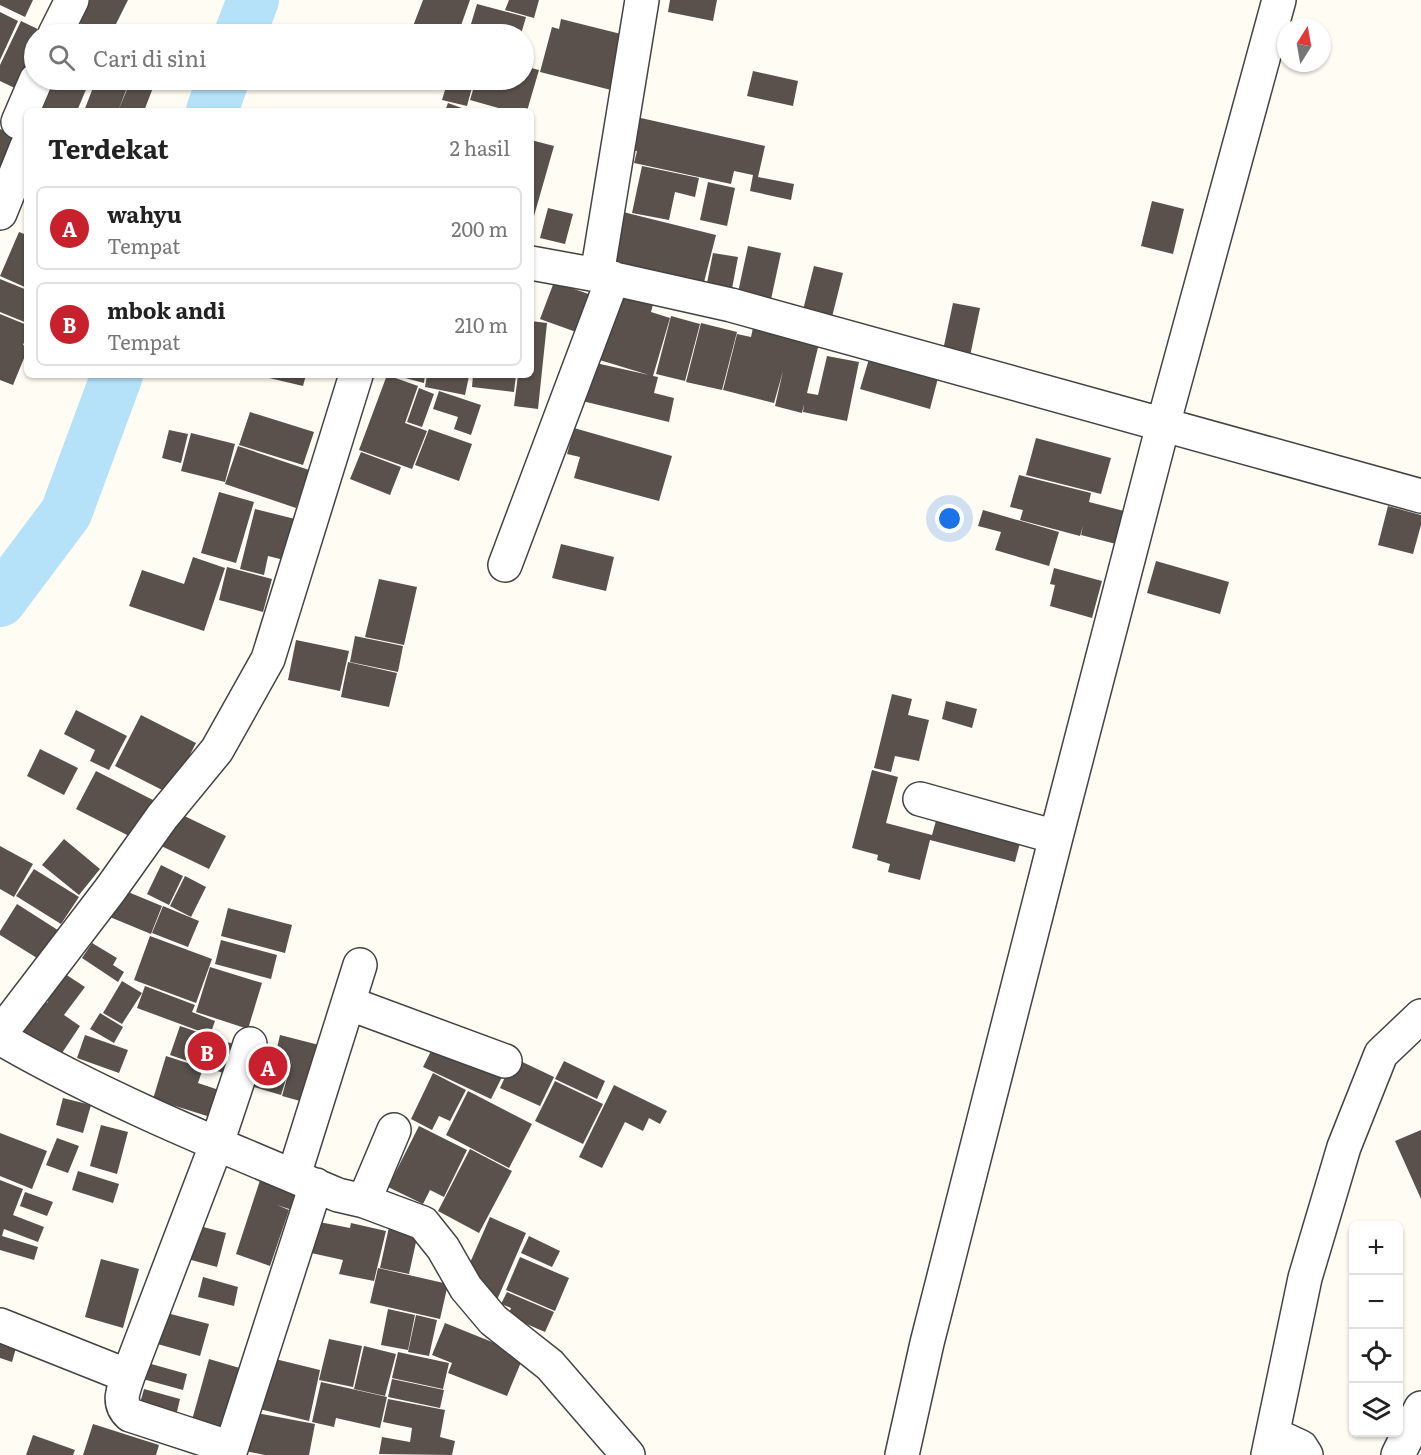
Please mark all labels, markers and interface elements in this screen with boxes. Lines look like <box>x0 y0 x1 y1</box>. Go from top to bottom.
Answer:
north arrow <box>1277 18 1331 72</box>
search box <box>24 24 534 90</box>
icon: search <box>45 41 78 74</box>
text: Cari di sini <box>93 41 206 74</box>
text: Terdekat <box>48 128 169 167</box>
text: 2 hasil <box>450 132 510 162</box>
text: wahyu <box>107 197 182 230</box>
text: A <box>62 213 77 243</box>
text: 200 m <box>451 213 508 243</box>
text: Tempat <box>107 230 180 260</box>
text: mbok andi <box>107 293 226 326</box>
text: B <box>63 309 76 339</box>
text: 210 m <box>455 309 508 339</box>
text: Tempat <box>107 326 180 356</box>
your location <box>935 504 964 533</box>
pin: B <box>188 1028 226 1074</box>
pin: A <box>248 1044 288 1088</box>
map controls <box>1349 1221 1403 1437</box>
button: + <box>1349 1221 1403 1275</box>
button: − <box>1349 1275 1403 1329</box>
button: locate <box>1349 1329 1403 1383</box>
button: layers <box>1349 1383 1403 1437</box>

